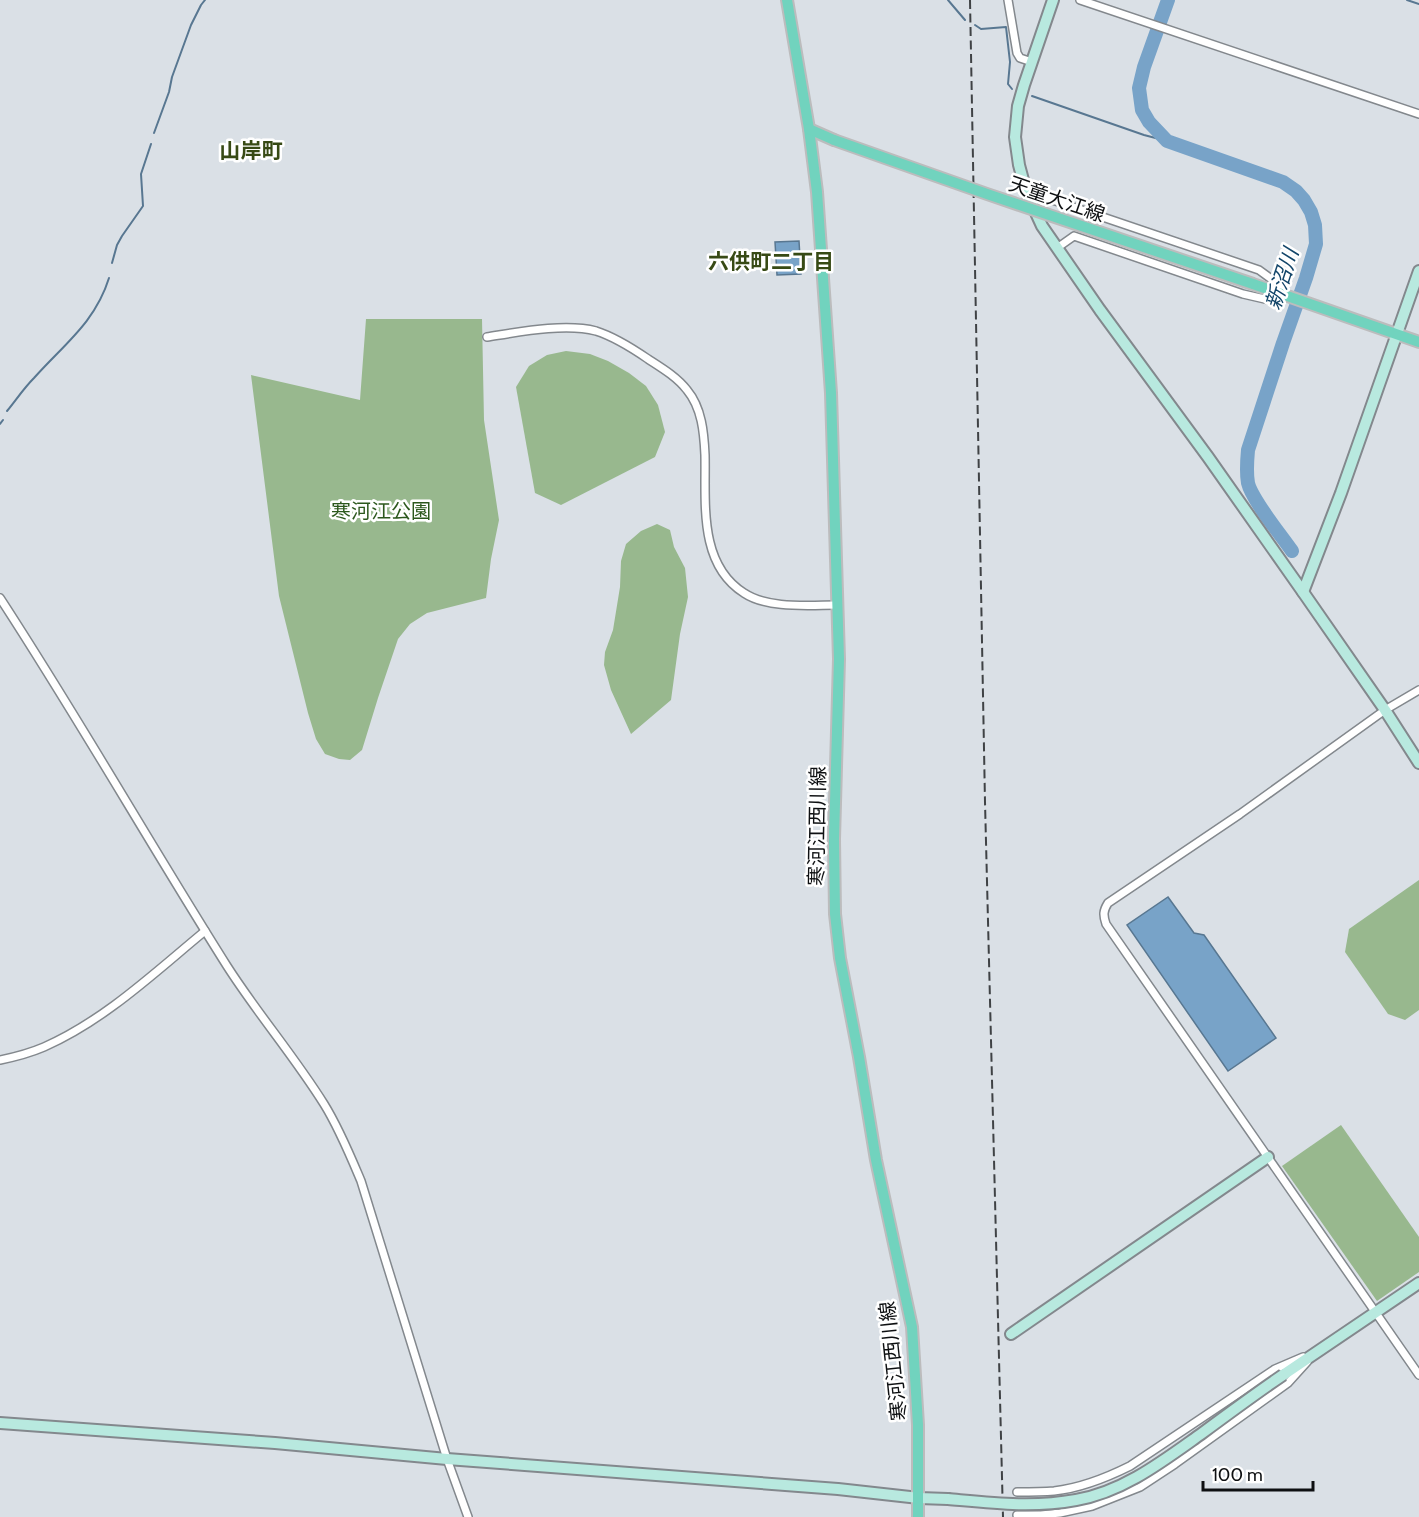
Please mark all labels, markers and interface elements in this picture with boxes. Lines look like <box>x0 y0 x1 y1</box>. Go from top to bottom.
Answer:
district label: 山岸町 <box>220 138 283 163</box>
street label: 天童大江線 <box>1006 171 1108 227</box>
water label: 新沼川 <box>1260 243 1304 313</box>
district label: 六供町二丁目 <box>708 249 834 274</box>
park label: 寒河江公園 <box>331 499 431 523</box>
street label: 寒河江西川線 <box>804 766 830 886</box>
street label: 寒河江西川線 <box>875 1300 911 1422</box>
scale bar <box>1203 1454 1312 1492</box>
text: 100 m <box>1212 1464 1263 1486</box>

